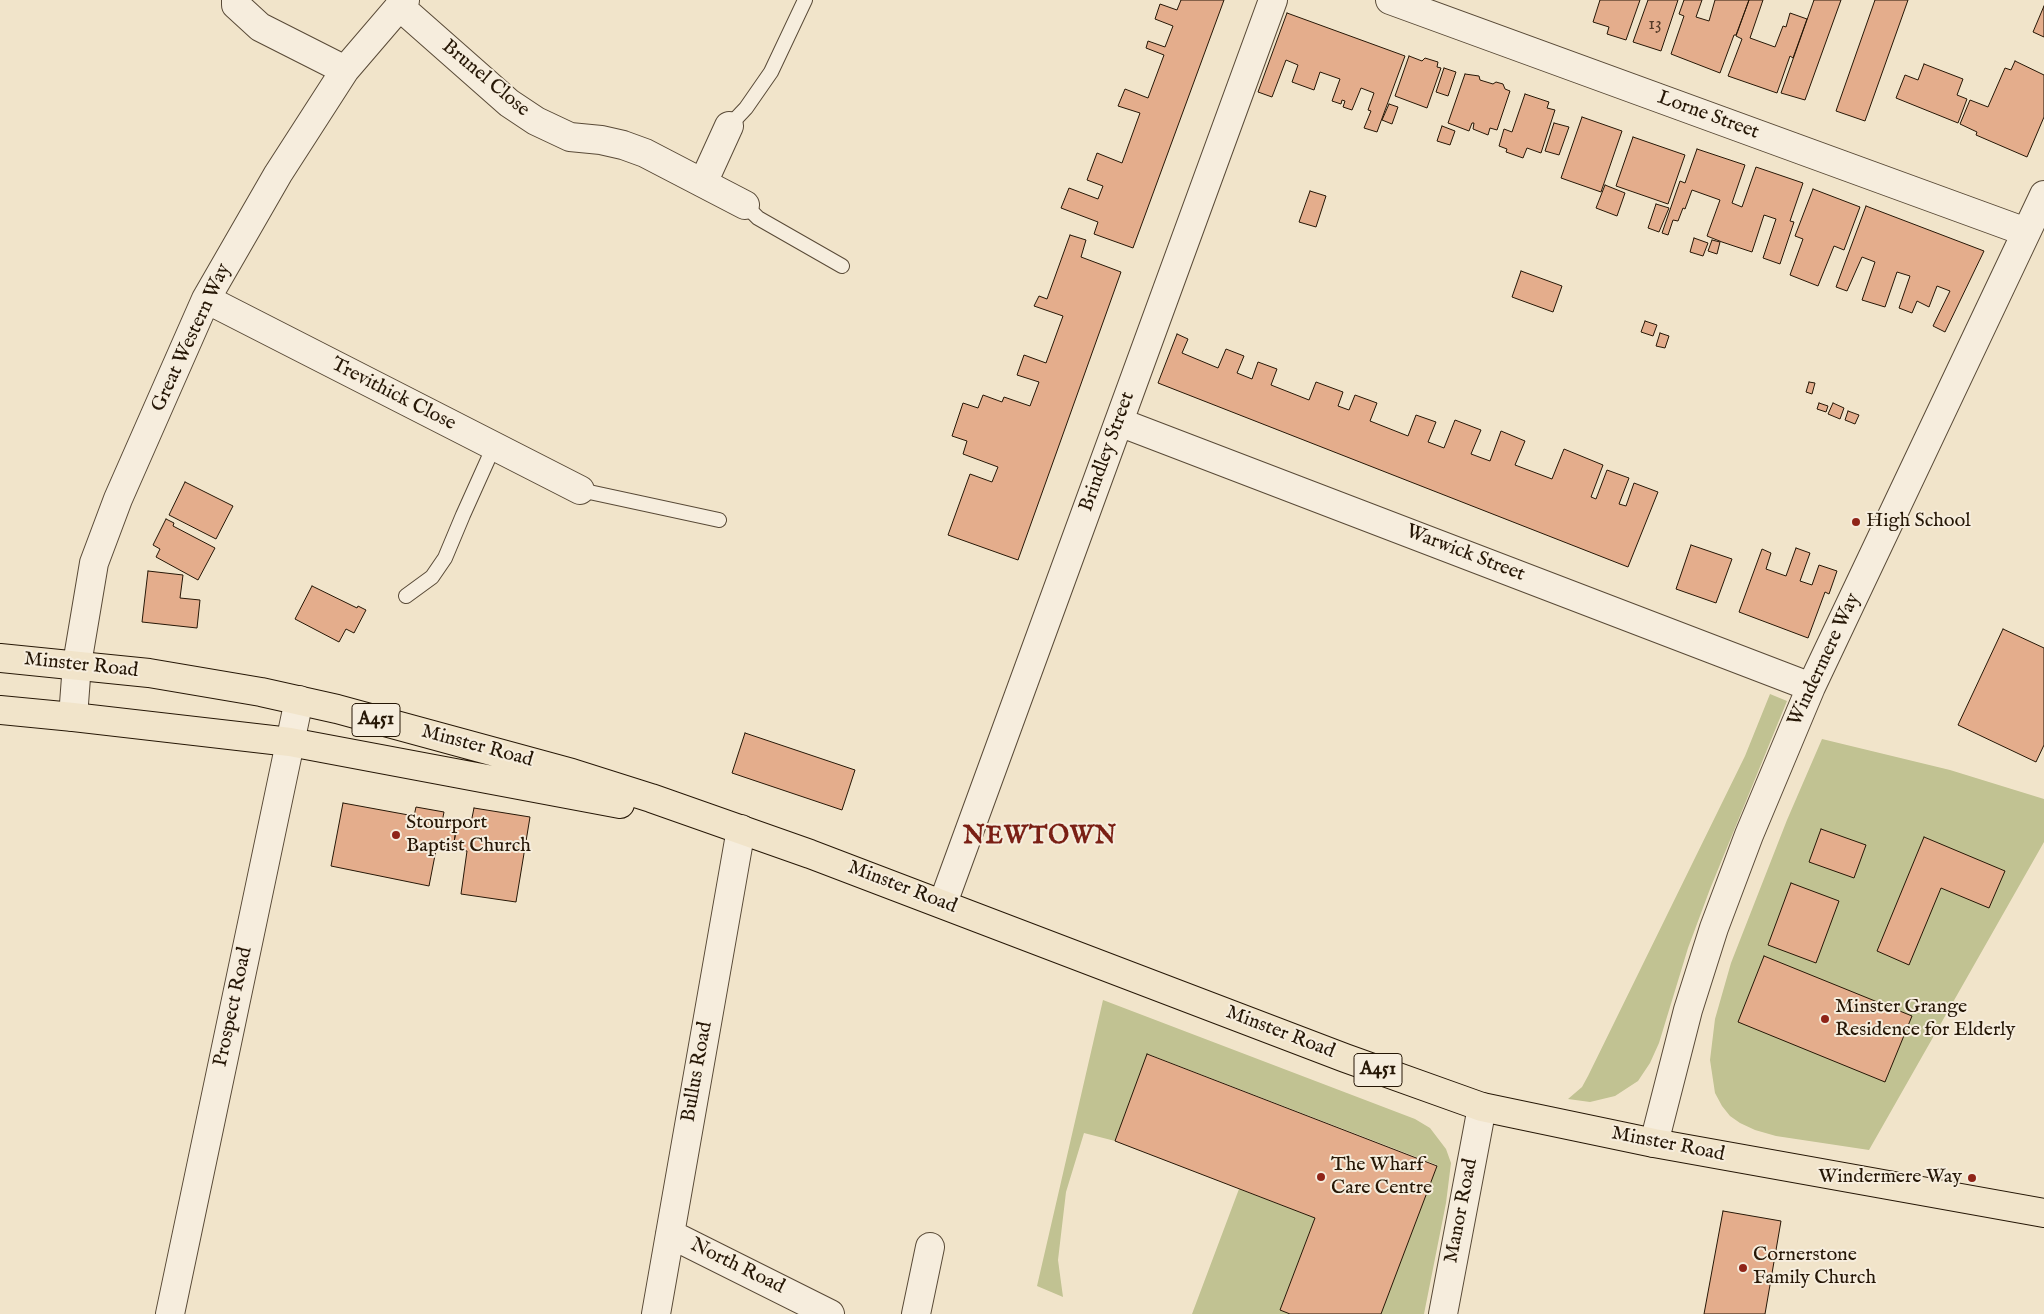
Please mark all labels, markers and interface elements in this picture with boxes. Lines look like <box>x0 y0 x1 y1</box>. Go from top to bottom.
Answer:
house number: 13 <box>1648 14 1662 36</box>
street label: Brunel Close <box>436 35 534 123</box>
street label: Lorne Street <box>1654 87 1762 145</box>
street label: Great Western Way <box>147 260 237 416</box>
street label: Trevithick Close <box>327 353 459 437</box>
street label: Brindley Street <box>1075 389 1141 515</box>
place label: High School <box>1866 510 1971 534</box>
marker: High School <box>1850 516 1862 528</box>
street label: Warwick Street <box>1402 520 1528 588</box>
street label: Windermere Way <box>1784 590 1866 730</box>
street label: Minster Road <box>23 648 139 684</box>
road number: A451 <box>352 704 400 736</box>
street label: Minster Road <box>418 721 536 773</box>
place label: Stourport Baptist Church <box>406 812 531 859</box>
district label: NEWTOWN <box>962 823 1118 853</box>
marker: Stourport Baptist Church <box>390 829 402 841</box>
street label: Minster Road <box>844 856 960 920</box>
street label: Prospect Road <box>210 945 258 1069</box>
place label: Minster Grange Residence for Elderly <box>1835 996 2015 1043</box>
street label: Minster Road <box>1222 1001 1338 1065</box>
marker: Minster Grange Residence for Elderly <box>1819 1013 1831 1025</box>
street label: Bullus Road <box>677 1020 719 1124</box>
road number: A451 <box>1354 1054 1402 1086</box>
street label: Minster Road <box>1609 1122 1727 1168</box>
place label: The Wharf Care Centre <box>1331 1154 1432 1201</box>
street label: Manor Road <box>1440 1157 1484 1265</box>
place label: Windermere Way <box>1818 1166 1962 1190</box>
marker: The Wharf Care Centre <box>1315 1171 1327 1183</box>
marker: Windermere Way <box>1966 1172 1978 1184</box>
street label: North Road <box>686 1234 788 1300</box>
place label: Cornerstone Family Church <box>1753 1244 1876 1291</box>
marker: Cornerstone Family Church <box>1737 1262 1749 1274</box>

